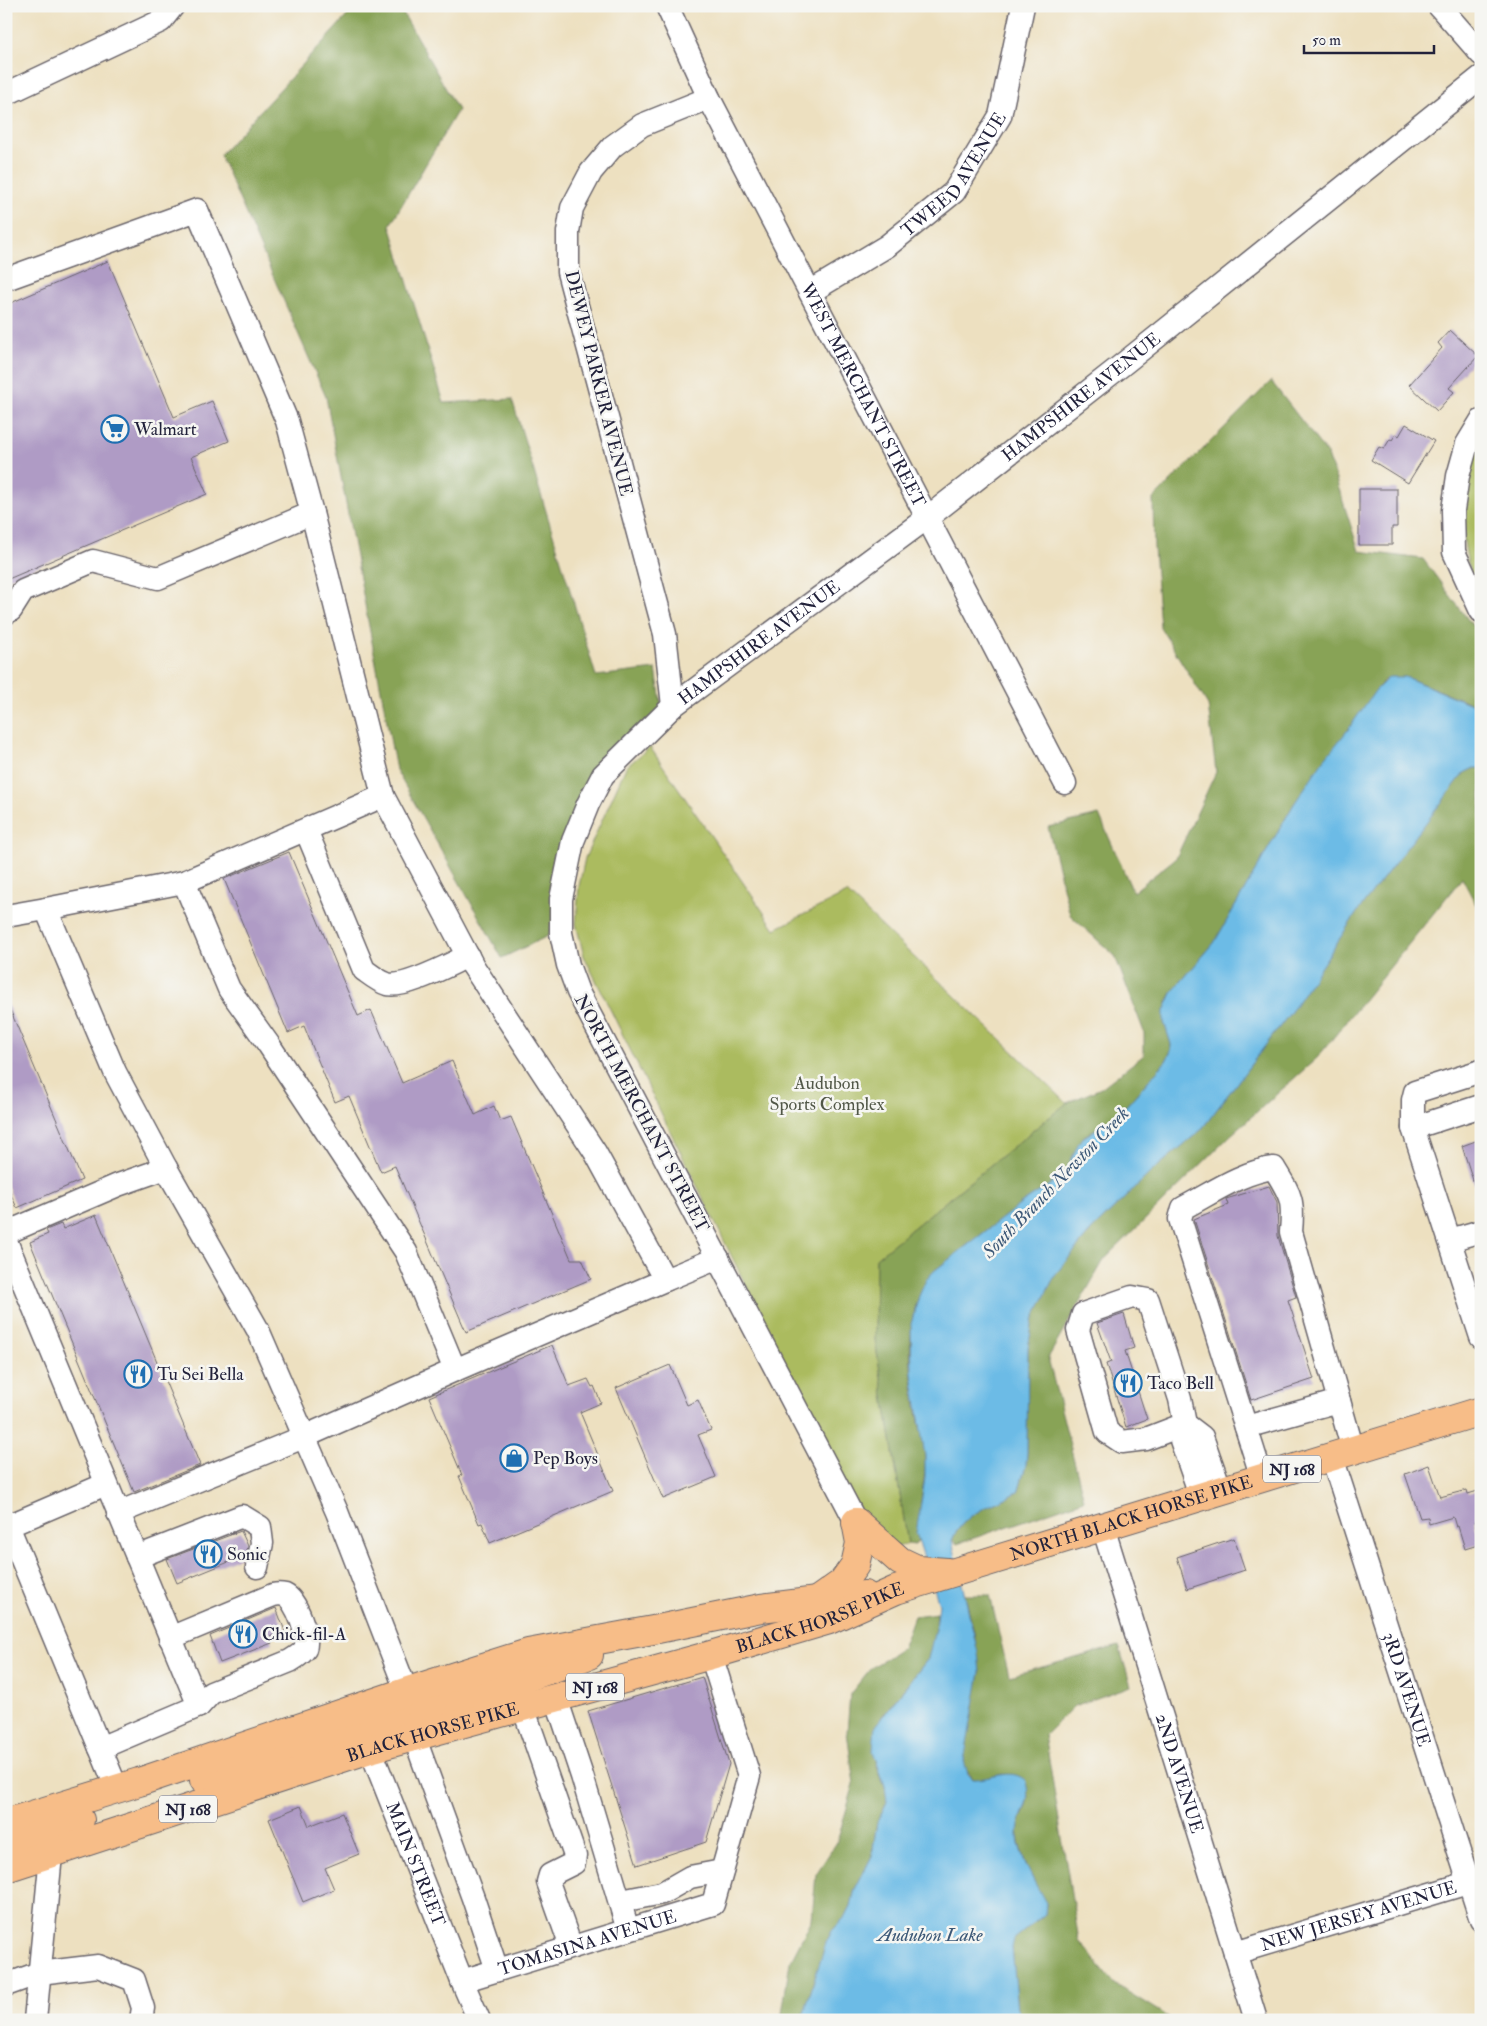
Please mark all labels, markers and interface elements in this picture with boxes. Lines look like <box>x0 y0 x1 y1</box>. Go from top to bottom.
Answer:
scale bar <box>1304 22 1434 54</box>
text: 50 m <box>1312 31 1341 50</box>
street label: TWEED AVENUE <box>896 108 1012 242</box>
street label: DEWEY PARKER AVENUE <box>559 268 638 498</box>
street label: WEST MERCHANT STREET <box>795 278 931 512</box>
street label: HAMPSHIRE AVENUE <box>997 328 1165 467</box>
supermarket icon: Walmart <box>100 414 130 444</box>
place label: Walmart <box>133 418 197 441</box>
street label: HAMPSHIRE AVENUE <box>674 575 845 710</box>
street label: NORTH MERCHANT STREET <box>569 990 714 1237</box>
park label: Audubon Sports Complex <box>769 1072 885 1116</box>
water label: South Branch Newton Creek <box>976 1102 1134 1264</box>
restaurant icon: Tu Sei Bella <box>123 1359 153 1389</box>
place label: Tu Sei Bella <box>157 1363 244 1386</box>
restaurant icon: Taco Bell <box>1113 1368 1143 1398</box>
place label: Taco Bell <box>1147 1372 1214 1395</box>
shop icon: Pep Boys <box>499 1443 529 1473</box>
place label: Pep Boys <box>533 1447 598 1470</box>
road number: NJ 168 <box>1263 1456 1321 1482</box>
street label: NORTH BLACK HORSE PIKE <box>1007 1471 1255 1567</box>
restaurant icon: Sonic <box>193 1539 223 1569</box>
place label: Sonic <box>227 1543 267 1566</box>
street label: BLACK HORSE PIKE <box>733 1577 907 1659</box>
restaurant icon: Chick-fil-A <box>228 1619 258 1649</box>
place label: Chick-fil-A <box>262 1623 347 1646</box>
street label: 3RD AVENUE <box>1377 1630 1435 1749</box>
road number: NJ 168 <box>566 1674 624 1700</box>
street label: BLACK HORSE PIKE <box>344 1697 522 1768</box>
street label: 2ND AVENUE <box>1150 1711 1208 1836</box>
road number: NJ 168 <box>159 1796 217 1822</box>
street label: MAIN STREET <box>380 1799 450 1930</box>
street label: NEW JERSEY AVENUE <box>1258 1876 1460 1957</box>
street label: TOMASINA AVENUE <box>495 1905 679 1981</box>
water label: Audubon Lake <box>875 1923 983 1947</box>

